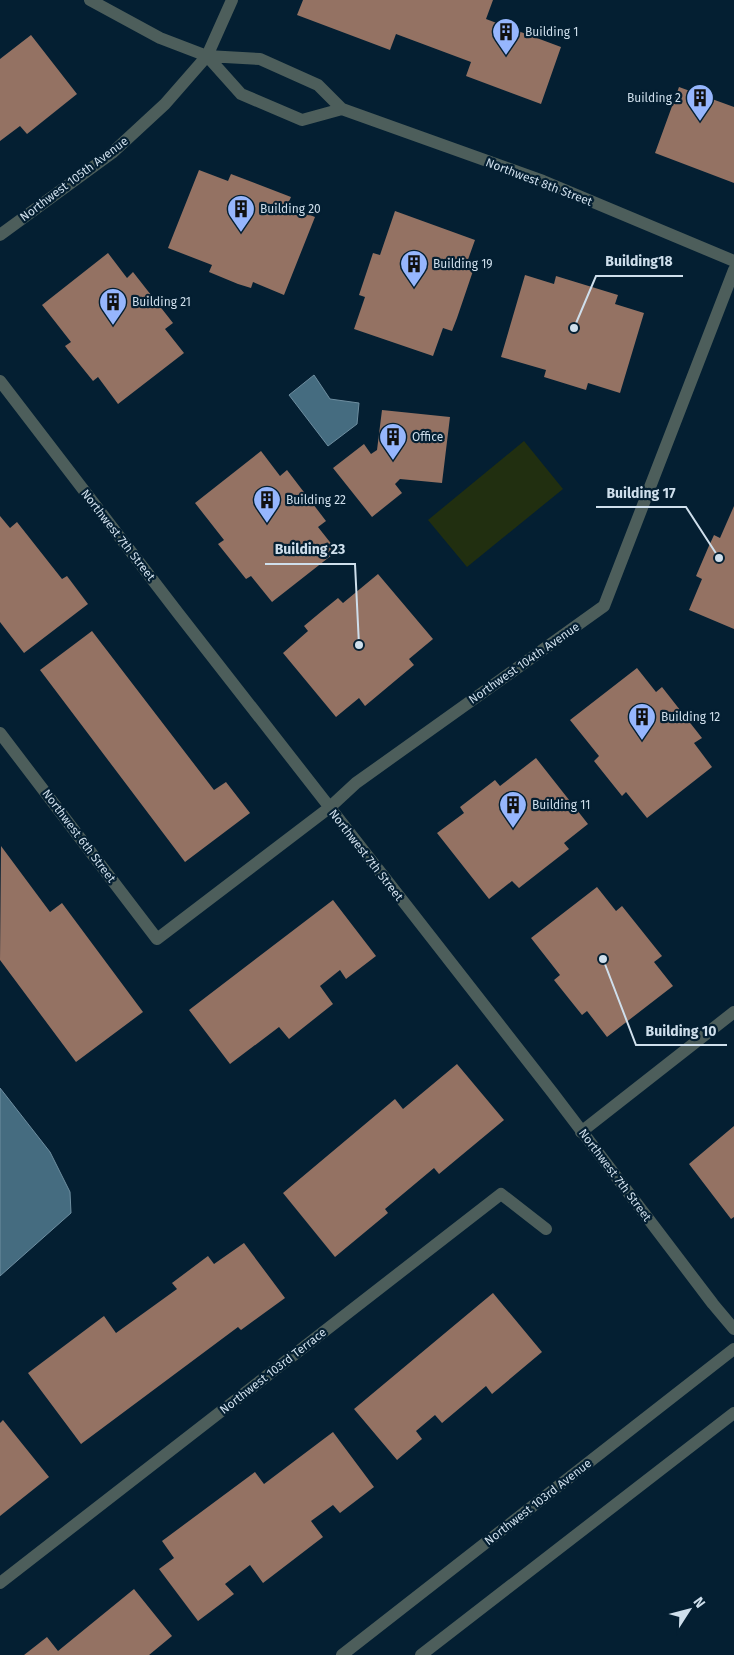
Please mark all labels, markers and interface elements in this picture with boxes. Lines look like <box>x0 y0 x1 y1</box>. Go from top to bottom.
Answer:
building icon: Building 1 <box>491 17 521 56</box>
place label: Building 1 <box>525 25 578 39</box>
building icon: Building 2 <box>685 83 715 122</box>
place label: Building 2 <box>627 91 681 105</box>
street label: Northwest 105th Avenue <box>17 134 131 224</box>
street label: Northwest 8th Street <box>484 155 595 209</box>
building icon: Building 20 <box>226 194 256 233</box>
place label: Building 20 <box>260 202 321 216</box>
callout: Building18 <box>596 247 683 276</box>
building icon: Building 19 <box>399 249 429 288</box>
text: Building18 <box>605 253 673 270</box>
place label: Building 19 <box>433 257 493 271</box>
building icon: Building 21 <box>98 287 128 326</box>
place label: Building 21 <box>132 295 191 309</box>
building icon: Office <box>378 422 408 461</box>
place label: Office <box>412 430 443 444</box>
callout: Building 17 <box>596 478 686 507</box>
building icon: Building 22 <box>252 485 282 524</box>
text: Building 17 <box>606 485 676 502</box>
street label: Northwest 7th Street <box>78 487 158 584</box>
place label: Building 22 <box>286 493 346 507</box>
callout: Building 23 <box>265 535 355 564</box>
text: Building 23 <box>275 541 345 558</box>
street label: Northwest 104th Avenue <box>466 619 582 707</box>
building icon: Building 12 <box>627 702 657 741</box>
place label: Building 12 <box>661 710 720 724</box>
street label: Northwest 6th Street <box>39 787 119 886</box>
building icon: Building 11 <box>498 790 528 829</box>
place label: Building 11 <box>532 798 590 812</box>
street label: Northwest 7th Street <box>326 807 406 904</box>
callout: Building 10 <box>636 1016 727 1045</box>
text: Building 10 <box>646 1023 716 1040</box>
street label: Northwest 7th Street <box>576 1126 655 1224</box>
street label: Northwest 103rd Terrace <box>217 1325 329 1417</box>
street label: Northwest 103rd Avenue <box>482 1456 594 1548</box>
north arrow <box>664 1585 714 1635</box>
text: N <box>690 1594 709 1611</box>

